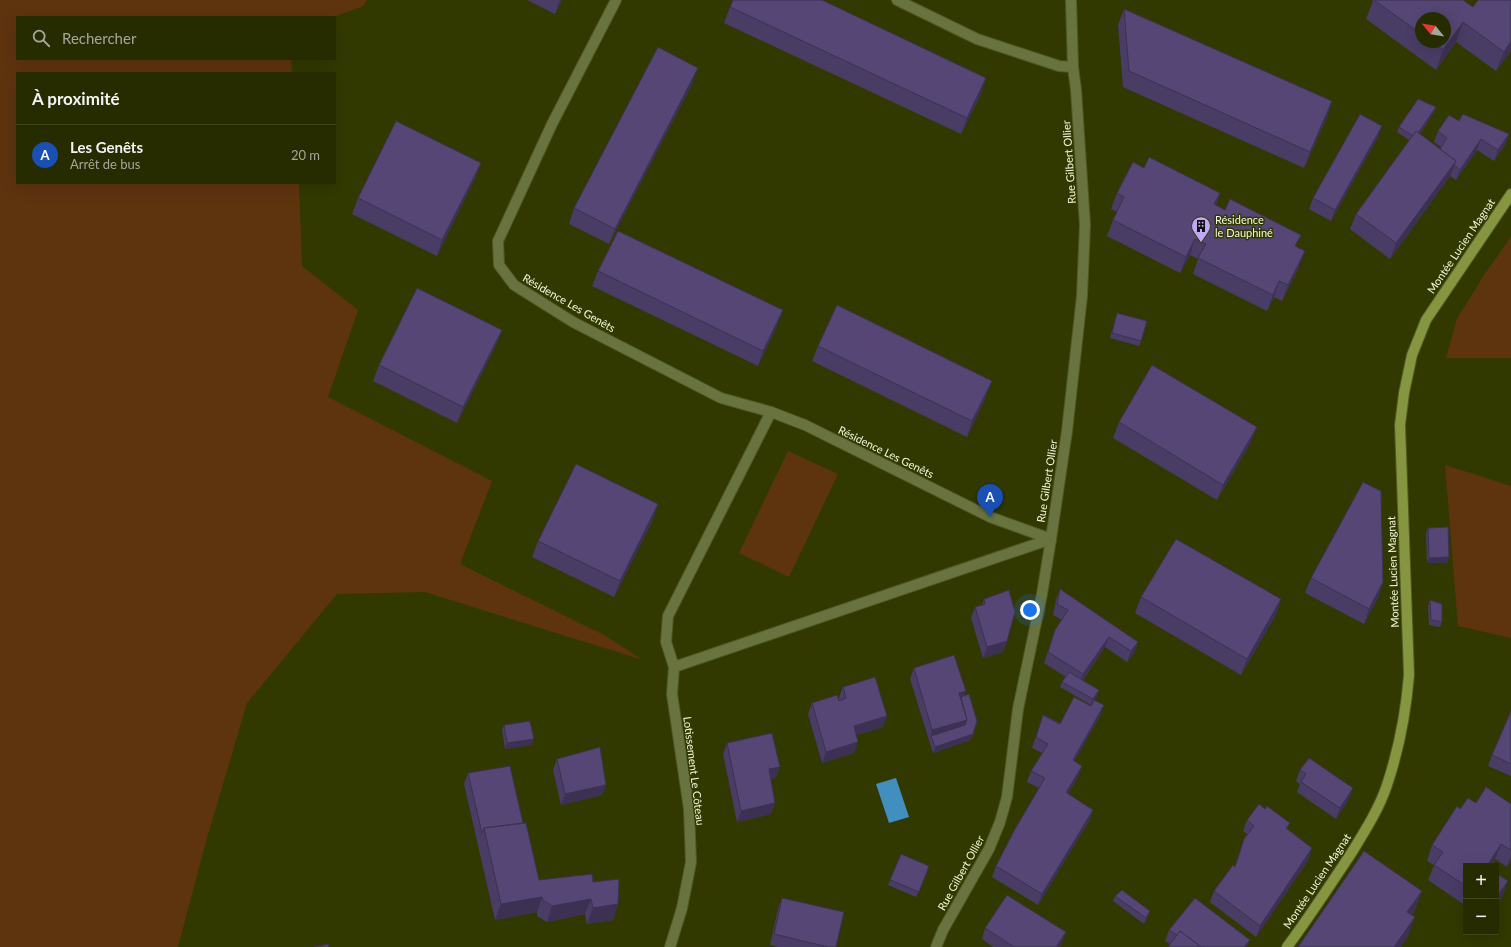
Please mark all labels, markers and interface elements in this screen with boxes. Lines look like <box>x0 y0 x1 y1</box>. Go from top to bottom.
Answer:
north arrow <box>1415 12 1451 48</box>
search box <box>16 16 336 60</box>
icon: search <box>30 27 52 49</box>
text: Rechercher <box>62 29 136 47</box>
text: À proximité <box>32 88 120 109</box>
street label: Rue Gilbert Ollier <box>1059 120 1078 204</box>
text: Les Genêts <box>70 138 143 156</box>
text: A <box>40 147 50 163</box>
text: 20 m <box>291 147 320 163</box>
text: Arrêt de bus <box>70 156 140 172</box>
street label: Montée Lucien Magnat <box>1424 196 1497 296</box>
place label: Résidence le Dauphiné <box>1215 213 1273 239</box>
building icon: Résidence le Dauphiné <box>1190 215 1212 243</box>
street label: Résidence Les Genêts <box>521 271 618 334</box>
street label: Résidence Les Genêts <box>836 423 936 480</box>
street label: Rue Gilbert Ollier <box>1034 439 1059 523</box>
pin: A <box>977 484 1003 517</box>
street label: Montée Lucien Magnat <box>1384 516 1401 628</box>
your location <box>1020 600 1040 620</box>
street label: Lotissement Le Côteau <box>681 716 708 826</box>
street label: Montée Lucien Magnat <box>1280 831 1353 931</box>
street label: Rue Gilbert Ollier <box>935 833 987 913</box>
map controls <box>1463 863 1499 935</box>
button: + <box>1463 863 1499 899</box>
button: − <box>1463 899 1499 935</box>

